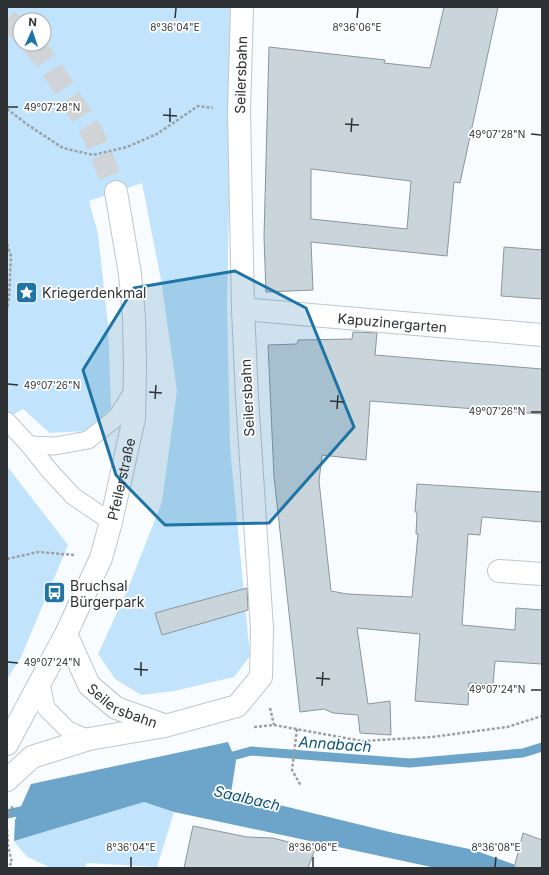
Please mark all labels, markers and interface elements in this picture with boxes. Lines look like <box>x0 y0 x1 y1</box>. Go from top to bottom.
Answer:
north arrow <box>12 12 52 52</box>
text: N <box>28 15 37 29</box>
text: 8°36'04"E <box>150 21 200 33</box>
text: 8°36'06"E <box>332 21 382 33</box>
street label: Seilersbahn <box>230 36 250 114</box>
text: 49°07'28"N <box>24 101 80 113</box>
text: 49°07'28"N <box>469 128 525 140</box>
place icon: Kriegerdenkmal <box>13 279 39 305</box>
place label: Kriegerdenkmal <box>42 284 146 301</box>
street label: Kapuzinergarten <box>337 309 448 335</box>
street label: Seilersbahn <box>236 359 258 437</box>
text: 49°07'26"N <box>24 379 80 391</box>
text: 49°07'26"N <box>469 405 525 417</box>
street label: Pfeilerstraße <box>103 436 138 522</box>
place label: Bruchsal Bürgerpark <box>70 577 145 610</box>
bus stop icon: Bruchsal Bürgerpark <box>42 580 68 606</box>
text: 49°07'24"N <box>24 656 80 668</box>
street label: Seilersbahn <box>84 679 160 731</box>
text: 49°07'24"N <box>469 683 525 695</box>
water label: Annabach <box>297 732 372 756</box>
water label: Saalbach <box>212 781 282 815</box>
text: 8°36'04"E <box>106 841 156 853</box>
text: 8°36'06"E <box>288 841 338 853</box>
text: 8°36'08"E <box>471 841 521 853</box>

